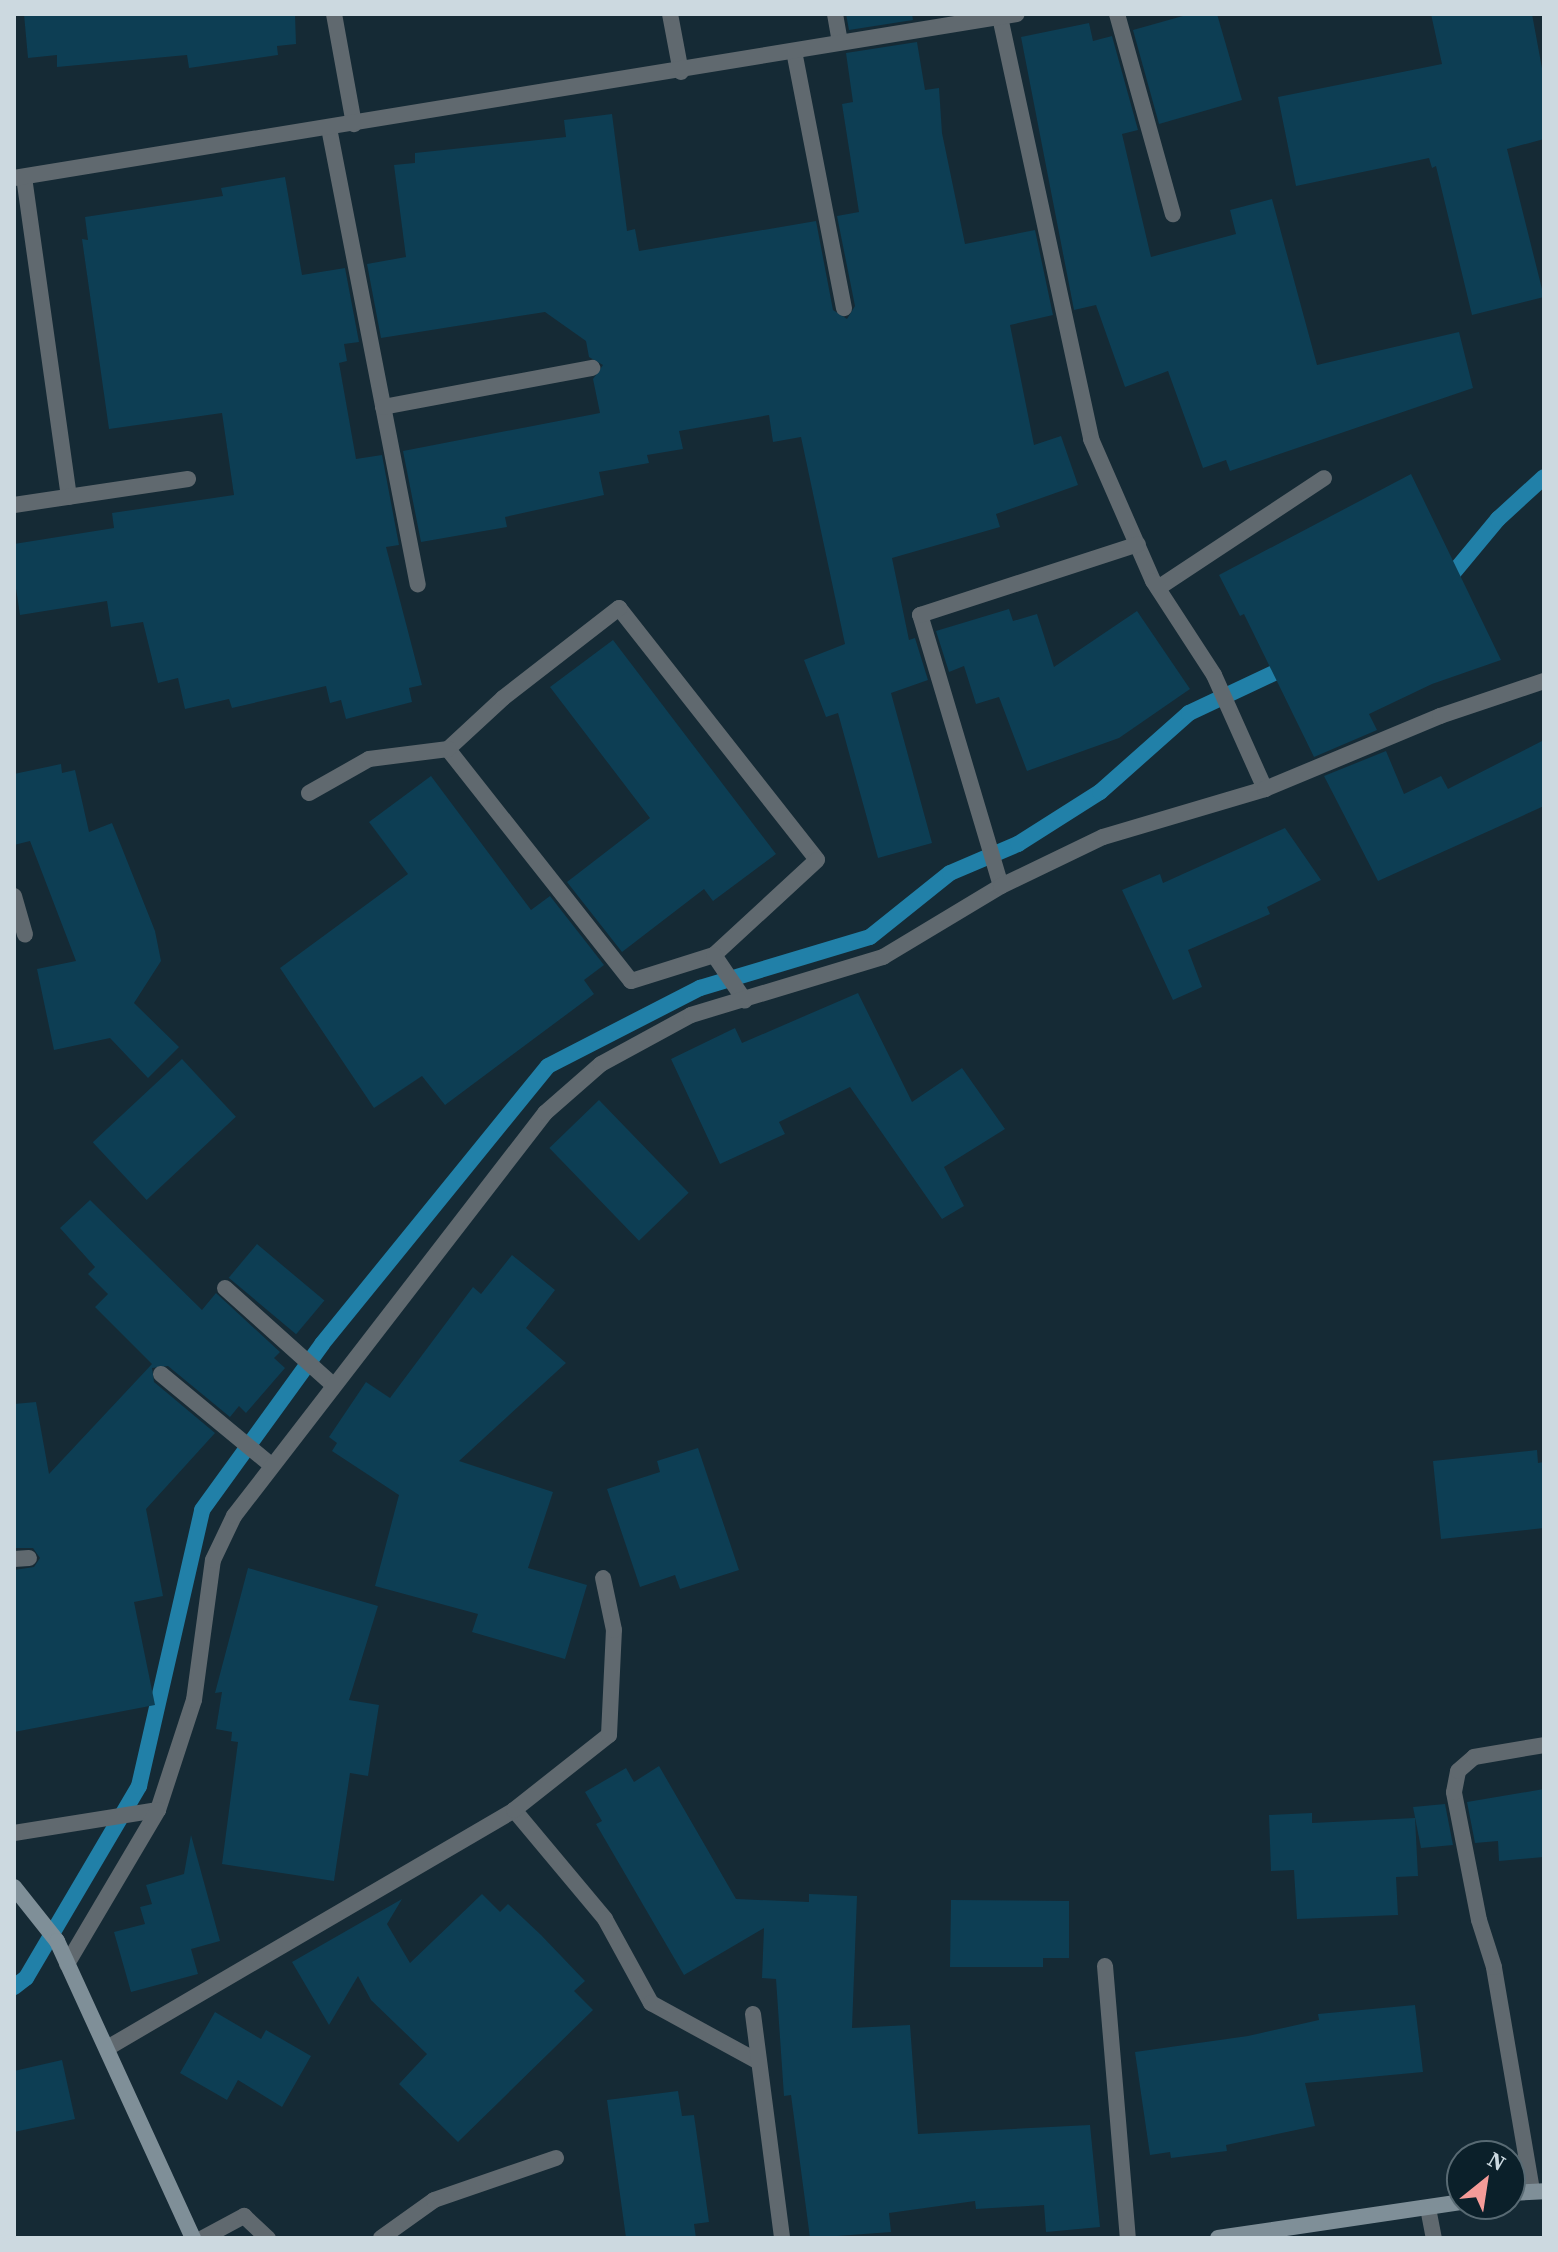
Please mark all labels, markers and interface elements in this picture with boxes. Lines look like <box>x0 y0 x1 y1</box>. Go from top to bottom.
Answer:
north arrow <box>1446 2140 1526 2220</box>
text: N <box>1483 2144 1511 2178</box>

